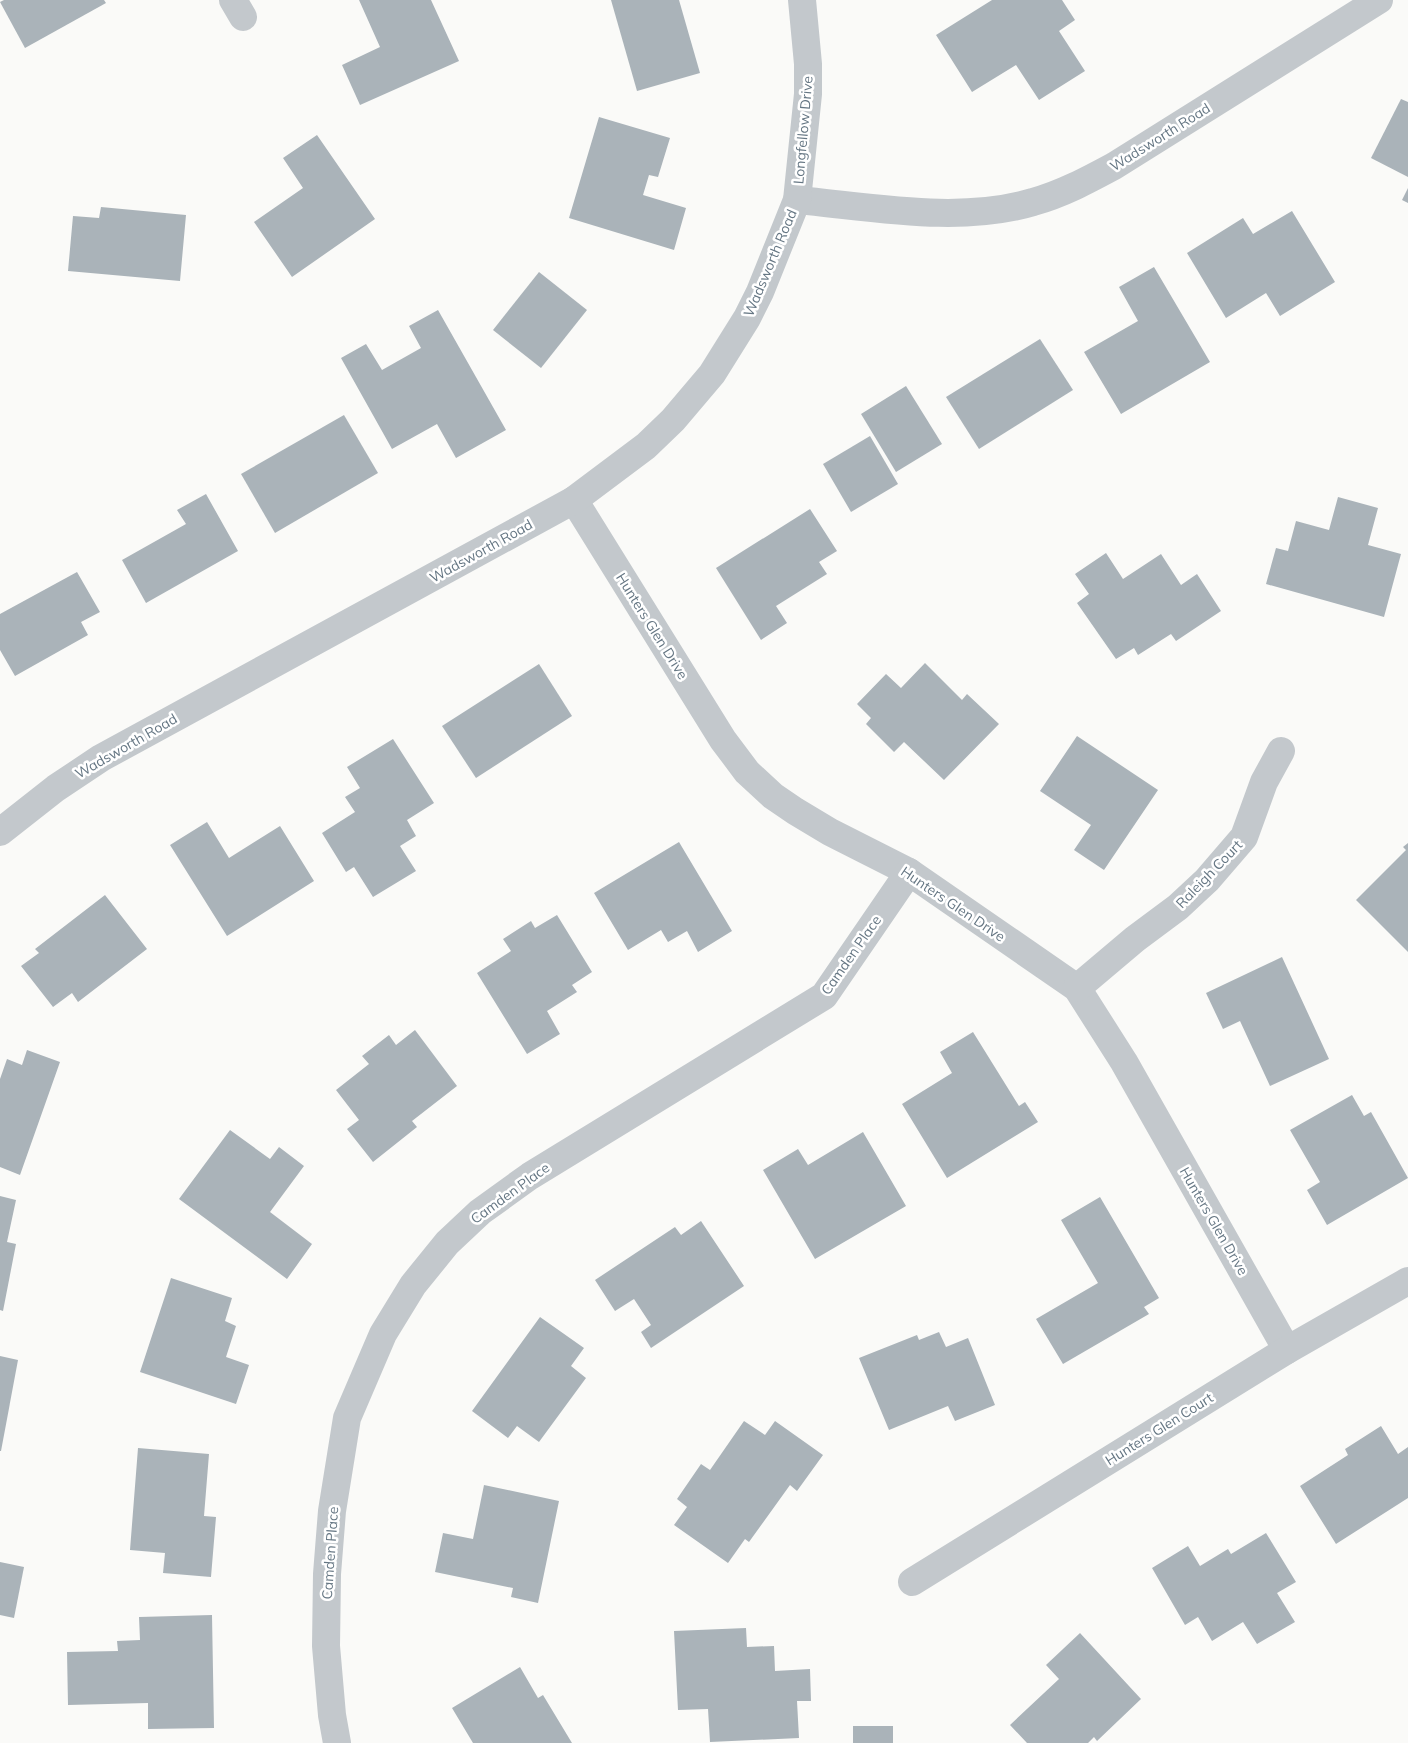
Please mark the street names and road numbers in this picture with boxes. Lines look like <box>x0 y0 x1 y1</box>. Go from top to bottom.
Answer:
street label: Longfellow Drive <box>789 75 817 185</box>
street label: Wadsworth Road <box>1106 99 1214 175</box>
street label: Wadsworth Road <box>739 207 801 319</box>
street label: Wadsworth Road <box>426 515 536 587</box>
street label: Hunters Glen Drive <box>612 570 692 682</box>
street label: Wadsworth Road <box>72 709 180 783</box>
street label: Raleigh Court <box>1172 836 1246 912</box>
street label: Hunters Glen Drive <box>897 862 1009 946</box>
street label: Camden Place <box>817 912 885 998</box>
street label: Camden Place <box>467 1158 553 1228</box>
street label: Hunters Glen Drive <box>1176 1164 1252 1278</box>
street label: Hunters Glen Court <box>1102 1389 1216 1469</box>
street label: Camden Place <box>318 1506 342 1600</box>

